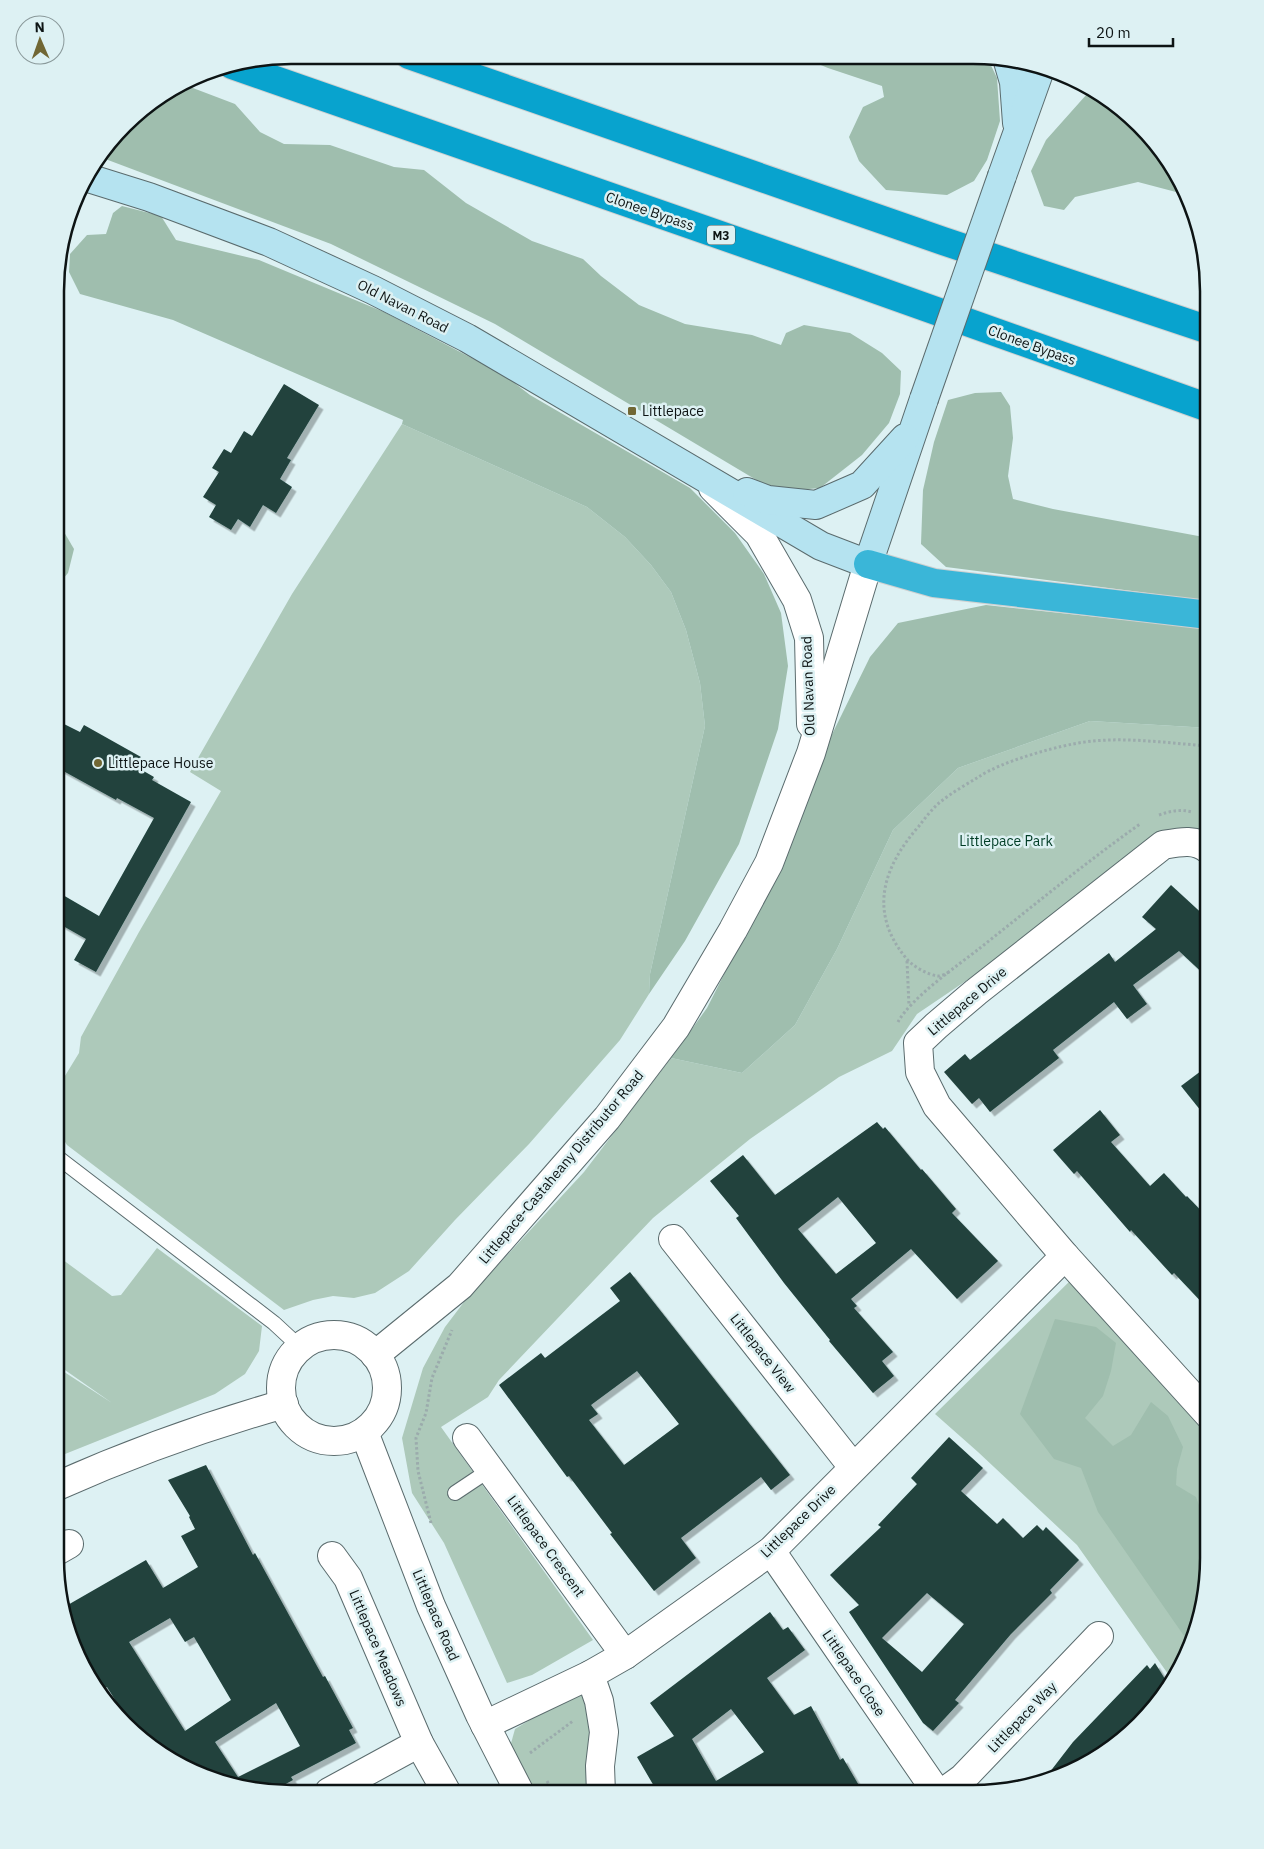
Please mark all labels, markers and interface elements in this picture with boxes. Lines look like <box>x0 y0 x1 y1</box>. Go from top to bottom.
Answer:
north arrow <box>15 15 65 65</box>
scale bar <box>1089 15 1173 47</box>
text: N <box>34 18 45 36</box>
text: 20 m <box>1096 23 1131 42</box>
street label: Clonee Bypass <box>604 187 697 235</box>
road number: M3 <box>707 226 735 244</box>
street label: Old Navan Road <box>354 275 452 337</box>
street label: Clonee Bypass <box>986 321 1079 369</box>
place label: Littlepace <box>642 402 704 420</box>
marker: Littlepace <box>626 405 638 417</box>
street label: Old Navan Road <box>797 636 819 736</box>
place label: Littlepace House <box>108 754 214 772</box>
marker: Littlepace House <box>92 757 104 769</box>
park label: Littlepace Park <box>959 832 1053 850</box>
street label: Littlepace Drive <box>924 962 1010 1039</box>
street label: Littlepace-Castaheany Distributor Road <box>475 1067 647 1267</box>
street label: Littlepace View <box>726 1310 800 1396</box>
street label: Littlepace Drive <box>757 1480 840 1561</box>
street label: Littlepace Crescent <box>503 1492 589 1600</box>
street label: Littlepace Road <box>409 1567 463 1663</box>
street label: Littlepace Meadows <box>345 1587 411 1709</box>
street label: Littlepace Close <box>819 1626 890 1720</box>
street label: Littlepace Way <box>984 1678 1060 1756</box>

